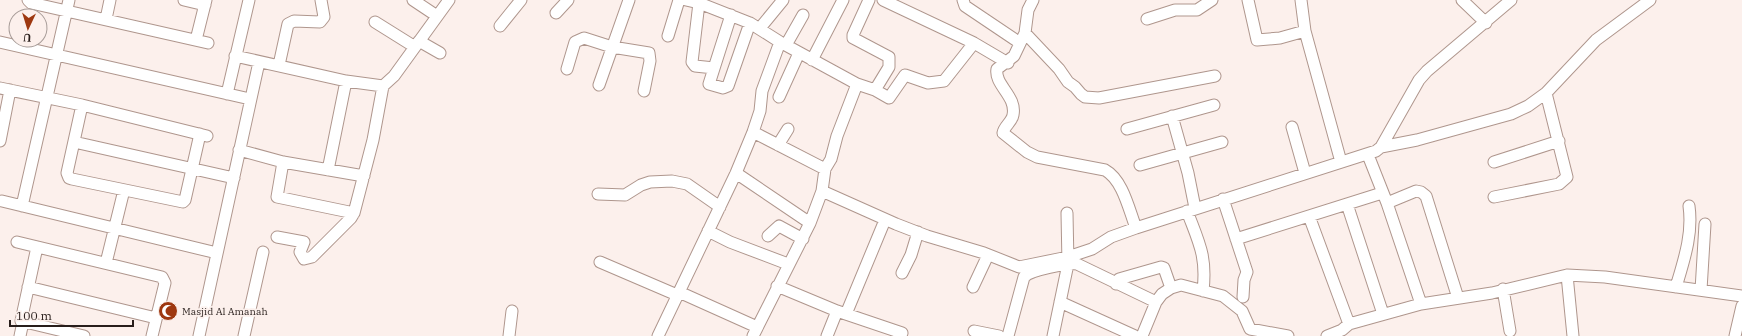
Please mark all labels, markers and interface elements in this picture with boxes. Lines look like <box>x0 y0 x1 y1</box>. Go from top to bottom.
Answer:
north arrow <box>8 8 48 48</box>
text: U <box>22 31 32 45</box>
mosque icon: Masjid Al Amanah <box>157 300 179 322</box>
scale bar <box>10 302 133 328</box>
place label: Masjid Al Amanah <box>182 305 268 318</box>
text: 100 m <box>16 308 52 323</box>

